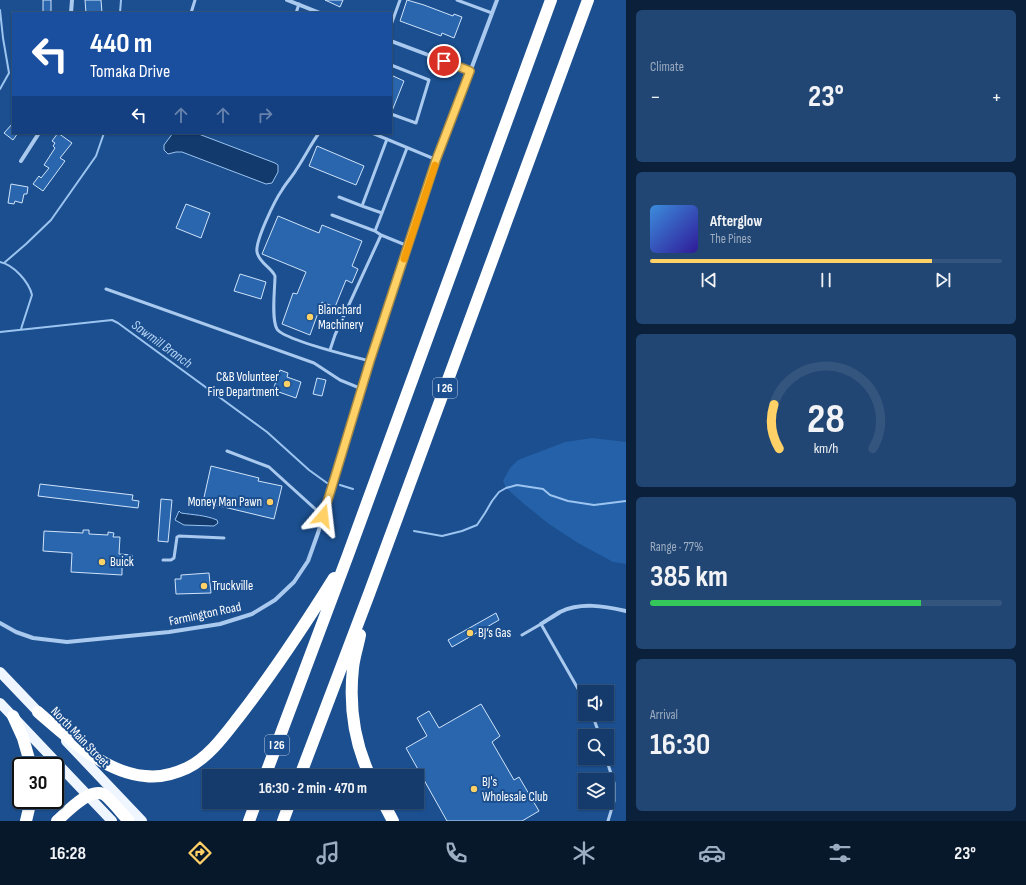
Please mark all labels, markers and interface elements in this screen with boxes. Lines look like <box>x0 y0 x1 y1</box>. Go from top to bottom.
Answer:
text: 440 m <box>90 27 152 60</box>
icon: left <box>24 28 76 80</box>
pin <box>427 44 461 78</box>
icon: arrive <box>433 50 455 72</box>
text: Climate <box>650 59 684 75</box>
text: Tomaka Drive <box>90 61 170 82</box>
text: 23° <box>808 79 844 115</box>
text: − <box>650 84 661 111</box>
text: + <box>991 84 1002 111</box>
icon: left <box>128 104 150 126</box>
icon: ahead <box>170 104 192 126</box>
icon: ahead <box>212 104 234 126</box>
icon: right <box>254 104 276 126</box>
text: Afterglow <box>710 212 762 231</box>
text: The Pines <box>710 231 751 247</box>
icon: previous <box>698 269 720 291</box>
icon: pause <box>815 269 837 291</box>
icon: next <box>932 269 954 291</box>
place label: Blanchard Machinery <box>318 302 364 333</box>
marker: Blanchard Machinery <box>305 312 315 322</box>
water label: Sawmill Branch <box>128 316 196 372</box>
place label: C&B Volunteer Fire Department <box>208 369 279 400</box>
road number: I 26 <box>433 378 457 398</box>
marker: C&B Volunteer Fire Department <box>282 379 292 389</box>
text: 28 <box>807 394 845 443</box>
text: km/h <box>814 439 838 456</box>
place label: Money Man Pawn <box>188 494 262 510</box>
position arrow <box>302 495 344 537</box>
marker: Money Man Pawn <box>265 497 275 507</box>
text: Range · 77% <box>650 539 703 555</box>
place label: Buick <box>110 554 134 570</box>
marker: Buick <box>97 557 107 567</box>
text: 385 km <box>650 559 728 595</box>
place label: Truckville <box>212 578 253 594</box>
marker: Truckville <box>199 581 209 591</box>
street label: Farmington Road <box>167 599 243 629</box>
place label: BJ’s Gas <box>478 625 511 641</box>
marker: BJ’s Gas <box>465 628 475 638</box>
map controls <box>578 685 614 809</box>
button: sound <box>578 685 614 721</box>
street label: North Main Street <box>47 703 113 771</box>
text: Arrival <box>650 707 678 723</box>
text: 16:30 <box>650 727 710 763</box>
button: search <box>578 729 614 765</box>
road number: I 26 <box>265 735 289 755</box>
speed limit sign: 30 <box>12 757 64 809</box>
button: layers <box>578 773 614 809</box>
place label: BJ's Wholesale Club <box>482 774 548 805</box>
text: 16:30 · 2 min · 470 m <box>259 779 367 798</box>
marker: BJ's Wholesale Club <box>469 784 479 794</box>
icon: directions <box>186 839 214 867</box>
icon: music <box>314 839 342 867</box>
icon: phone <box>442 839 470 867</box>
icon: climate <box>570 839 598 867</box>
icon: car <box>698 839 726 867</box>
icon: filters <box>826 839 854 867</box>
text: 16:28 <box>50 843 86 864</box>
text: 23° <box>954 843 976 864</box>

